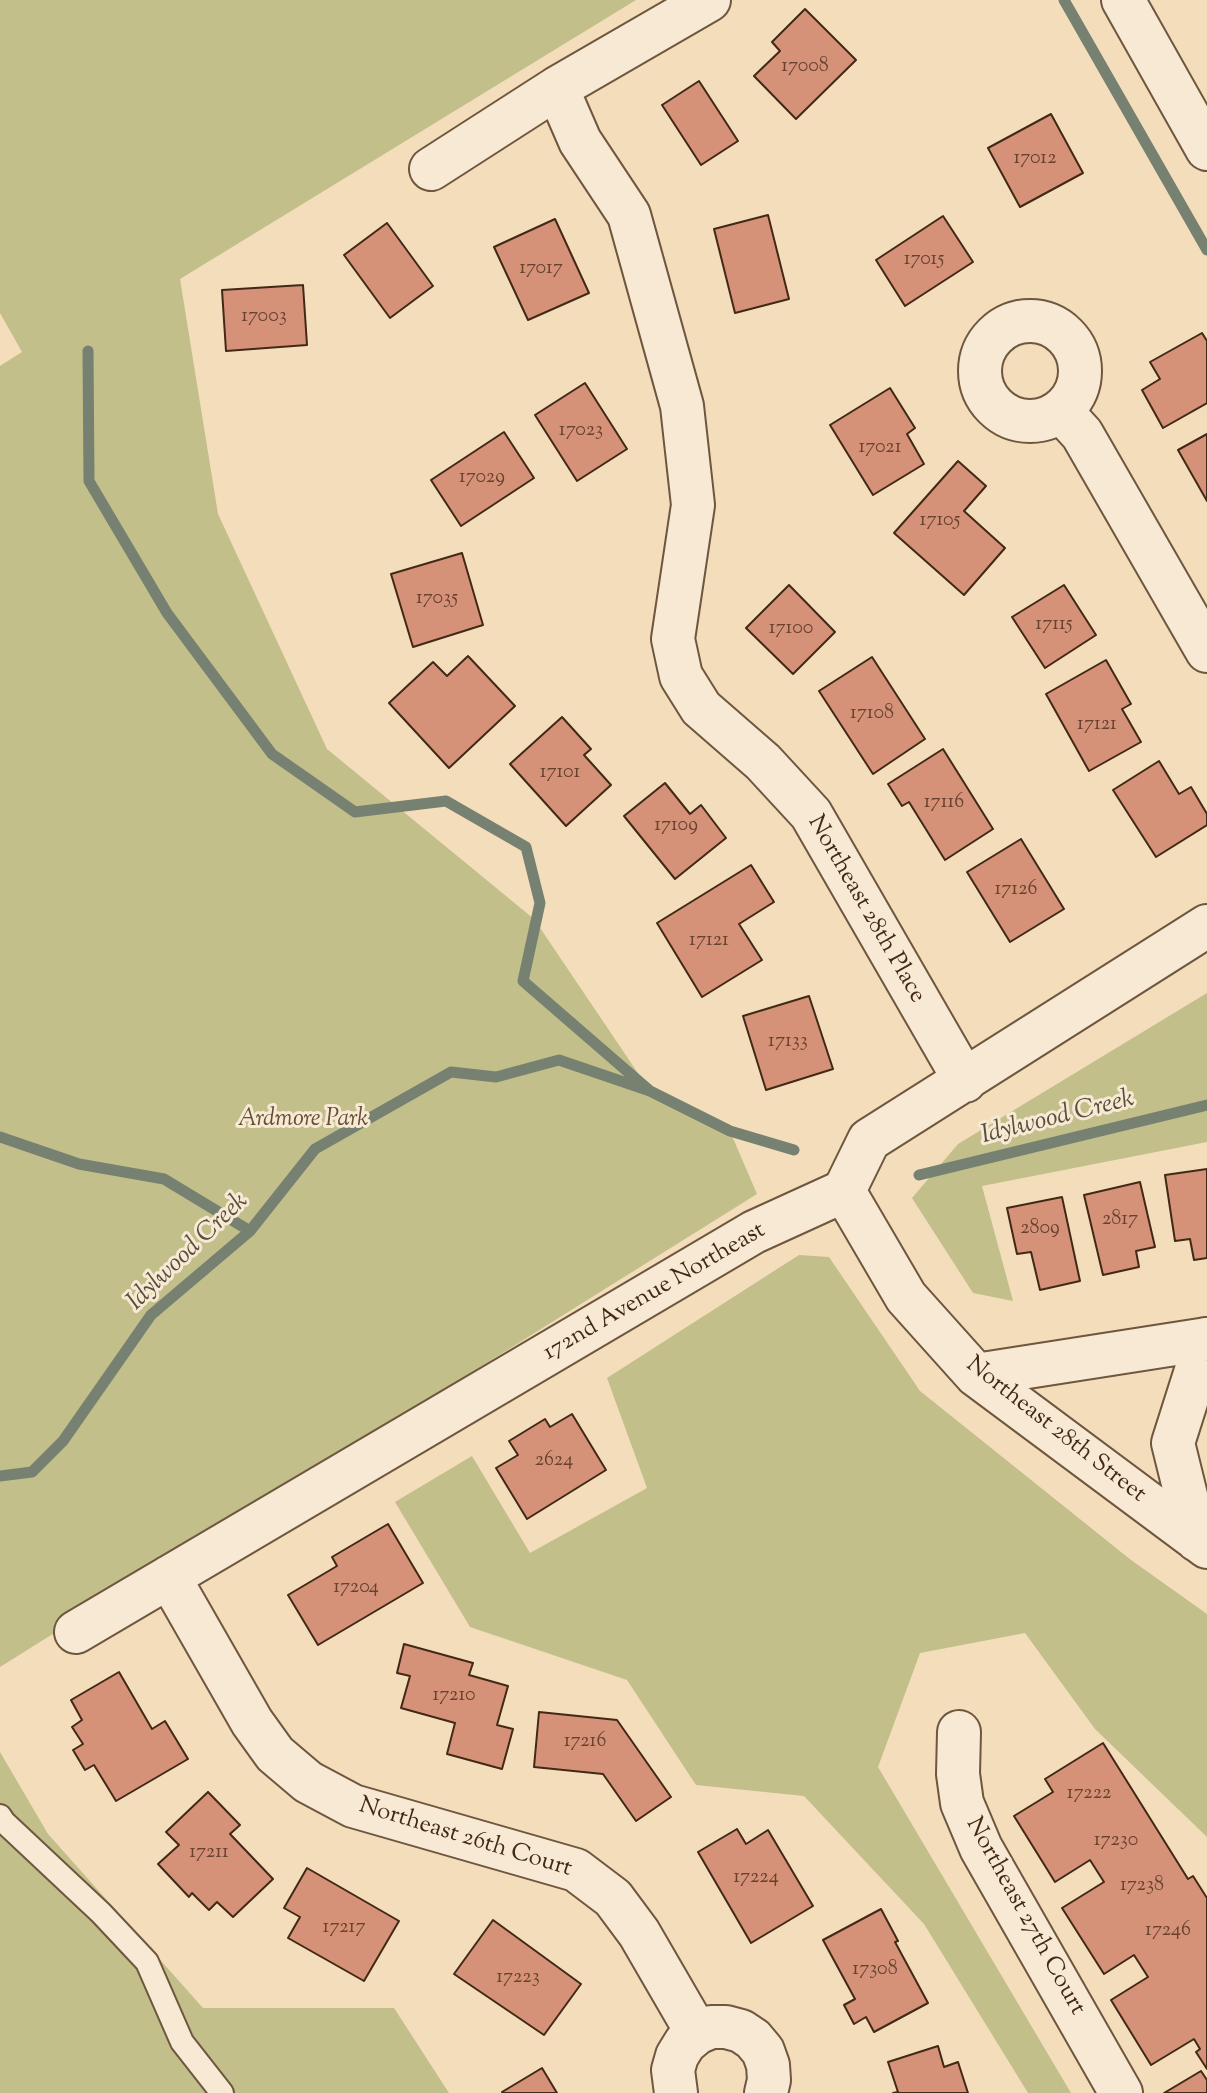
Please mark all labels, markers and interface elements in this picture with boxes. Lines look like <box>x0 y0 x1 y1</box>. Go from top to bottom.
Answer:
house number: 17008 <box>781 56 829 80</box>
house number: 17012 <box>1014 148 1056 172</box>
house number: 17015 <box>904 249 944 273</box>
house number: 17017 <box>519 258 563 282</box>
house number: 17003 <box>241 306 287 330</box>
house number: 17023 <box>559 420 603 444</box>
house number: 17021 <box>859 437 901 461</box>
house number: 17029 <box>459 467 505 491</box>
house number: 17105 <box>920 510 960 534</box>
house number: 17035 <box>416 588 458 612</box>
house number: 17115 <box>1035 614 1073 638</box>
house number: 17100 <box>769 618 813 642</box>
house number: 17108 <box>850 703 894 727</box>
house number: 17121 <box>1077 714 1117 738</box>
house number: 17101 <box>540 762 580 786</box>
house number: 17116 <box>924 792 964 816</box>
street label: Northeast 28th Place <box>800 811 930 1009</box>
house number: 17109 <box>654 815 698 839</box>
house number: 17126 <box>995 879 1037 903</box>
house number: 17121 <box>689 930 729 954</box>
house number: 17133 <box>768 1031 808 1055</box>
water label: Idylwood Creek <box>978 1085 1138 1153</box>
park label: Ardmore Park <box>238 1107 368 1135</box>
water label: Idylwood Creek <box>122 1188 256 1318</box>
house number: 2817 <box>1102 1209 1138 1233</box>
street label: 172nd Avenue Northeast <box>539 1218 771 1368</box>
house number: 2809 <box>1020 1218 1060 1242</box>
street label: Northeast 28th Street <box>959 1352 1151 1510</box>
house number: 2624 <box>535 1450 573 1474</box>
house number: 17204 <box>333 1577 379 1601</box>
house number: 17210 <box>432 1685 476 1709</box>
house number: 17216 <box>564 1731 606 1755</box>
house number: 17222 <box>1067 1783 1111 1807</box>
street label: Northeast 26th Court <box>355 1793 575 1885</box>
street label: Northeast 27th Court <box>958 1813 1090 2021</box>
house number: 17230 <box>1094 1830 1138 1854</box>
house number: 17211 <box>189 1842 229 1866</box>
house number: 17224 <box>733 1867 779 1891</box>
house number: 17238 <box>1120 1875 1164 1899</box>
house number: 17217 <box>323 1917 365 1941</box>
house number: 17246 <box>1145 1920 1191 1944</box>
house number: 17308 <box>852 1959 898 1983</box>
house number: 17223 <box>496 1967 540 1991</box>

